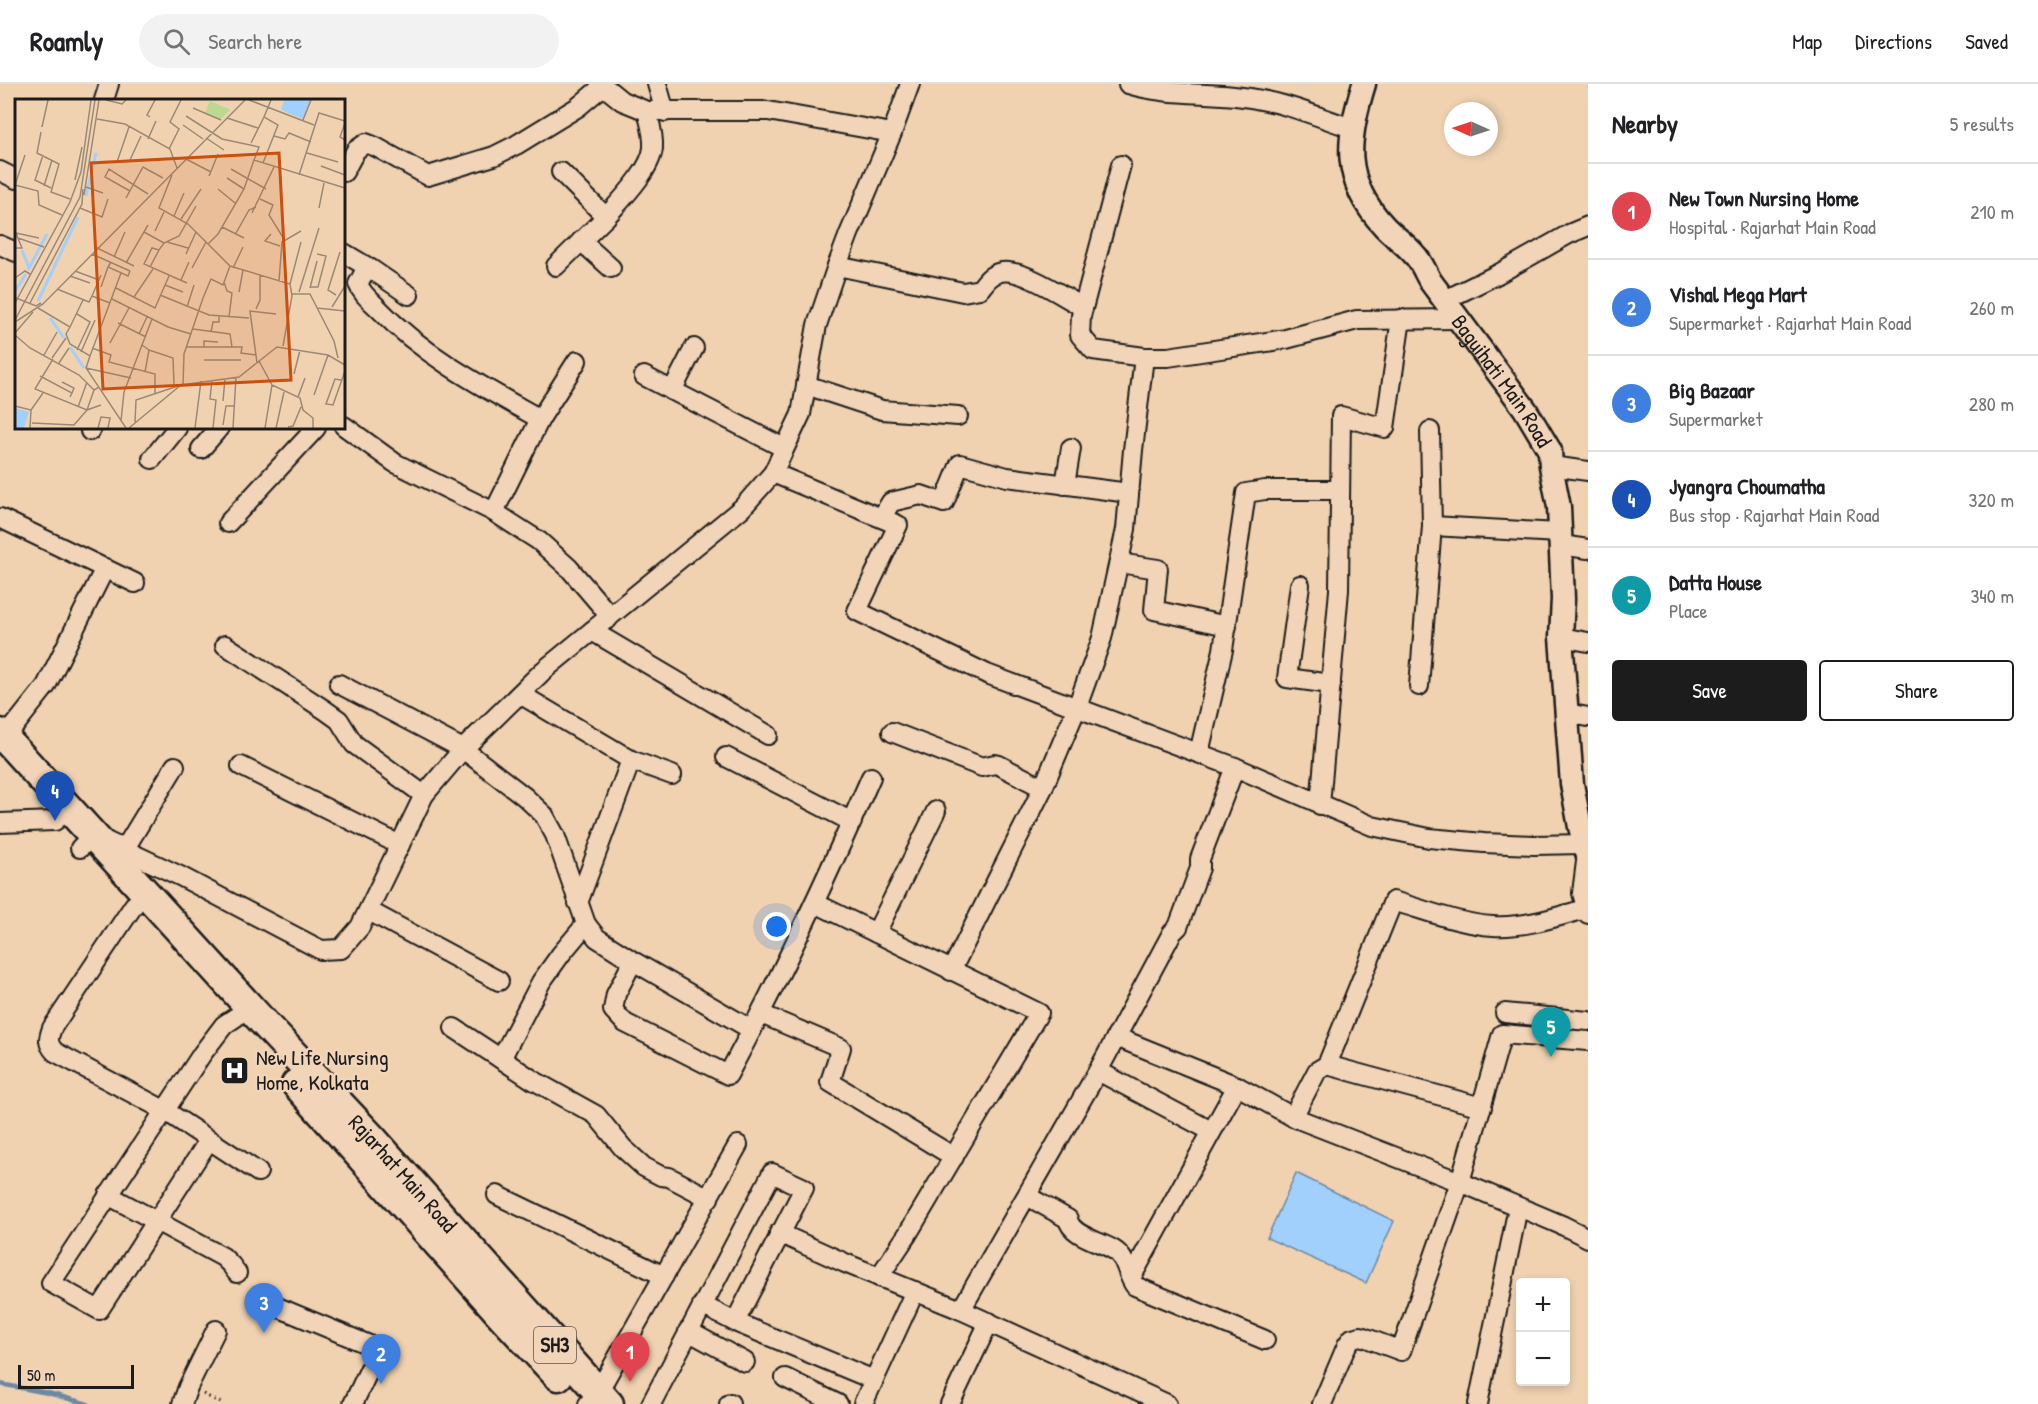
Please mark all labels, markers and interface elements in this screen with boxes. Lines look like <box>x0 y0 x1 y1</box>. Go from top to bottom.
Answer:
search box <box>139 14 559 68</box>
text: Roamly <box>30 22 103 60</box>
icon: search <box>160 25 193 58</box>
text: Search here <box>208 26 302 56</box>
text: Map <box>1792 27 1822 56</box>
text: Directions <box>1855 27 1932 56</box>
text: Saved <box>1965 27 2008 56</box>
inset map <box>15 99 345 429</box>
north arrow <box>1444 102 1498 156</box>
text: Nearby <box>1612 106 1678 141</box>
text: 5 results <box>1950 110 2014 137</box>
text: New Town Nursing Home <box>1669 183 1859 213</box>
text: 1 <box>1628 198 1635 225</box>
text: 210 m <box>1970 198 2014 225</box>
text: Hospital · Rajarhat Main Road <box>1669 213 1876 240</box>
text: Vishal Mega Mart <box>1669 279 1807 309</box>
text: 2 <box>1627 294 1636 321</box>
text: 260 m <box>1970 294 2014 321</box>
street label: Baguihati Main Road <box>1445 308 1560 453</box>
text: Supermarket · Rajarhat Main Road <box>1669 309 1911 336</box>
text: Big Bazaar <box>1669 375 1755 405</box>
text: 3 <box>1627 390 1636 417</box>
text: 280 m <box>1969 390 2014 417</box>
text: Supermarket <box>1669 405 1763 432</box>
text: Jyangra Choumatha <box>1669 471 1825 501</box>
text: 4 <box>1628 486 1635 513</box>
text: 320 m <box>1969 486 2014 513</box>
text: Bus stop · Rajarhat Main Road <box>1669 501 1879 528</box>
text: Datta House <box>1669 567 1762 597</box>
text: 5 <box>1627 582 1636 609</box>
text: 340 m <box>1970 582 2014 609</box>
text: Place <box>1669 597 1708 624</box>
button: Save <box>1612 660 1807 721</box>
button: Share <box>1819 660 2014 721</box>
pin: 4 <box>36 772 74 821</box>
your location <box>762 912 791 941</box>
pin: 5 <box>1532 1008 1570 1057</box>
place label: New Life Nursing Home, Kolkata <box>256 1042 389 1097</box>
hospital icon: New Life Nursing Home, Kolkata <box>219 1054 251 1086</box>
street label: Rajarhat Main Road <box>342 1108 464 1239</box>
map controls <box>1516 1278 1570 1386</box>
button: + <box>1516 1278 1570 1332</box>
pin: 3 <box>244 1284 284 1333</box>
road number: SH3 <box>534 1327 576 1363</box>
pin: 1 <box>610 1332 650 1382</box>
button: − <box>1516 1332 1570 1386</box>
pin: 2 <box>362 1334 400 1384</box>
scale bar <box>18 1362 134 1390</box>
text: 50 m <box>27 1364 56 1386</box>

